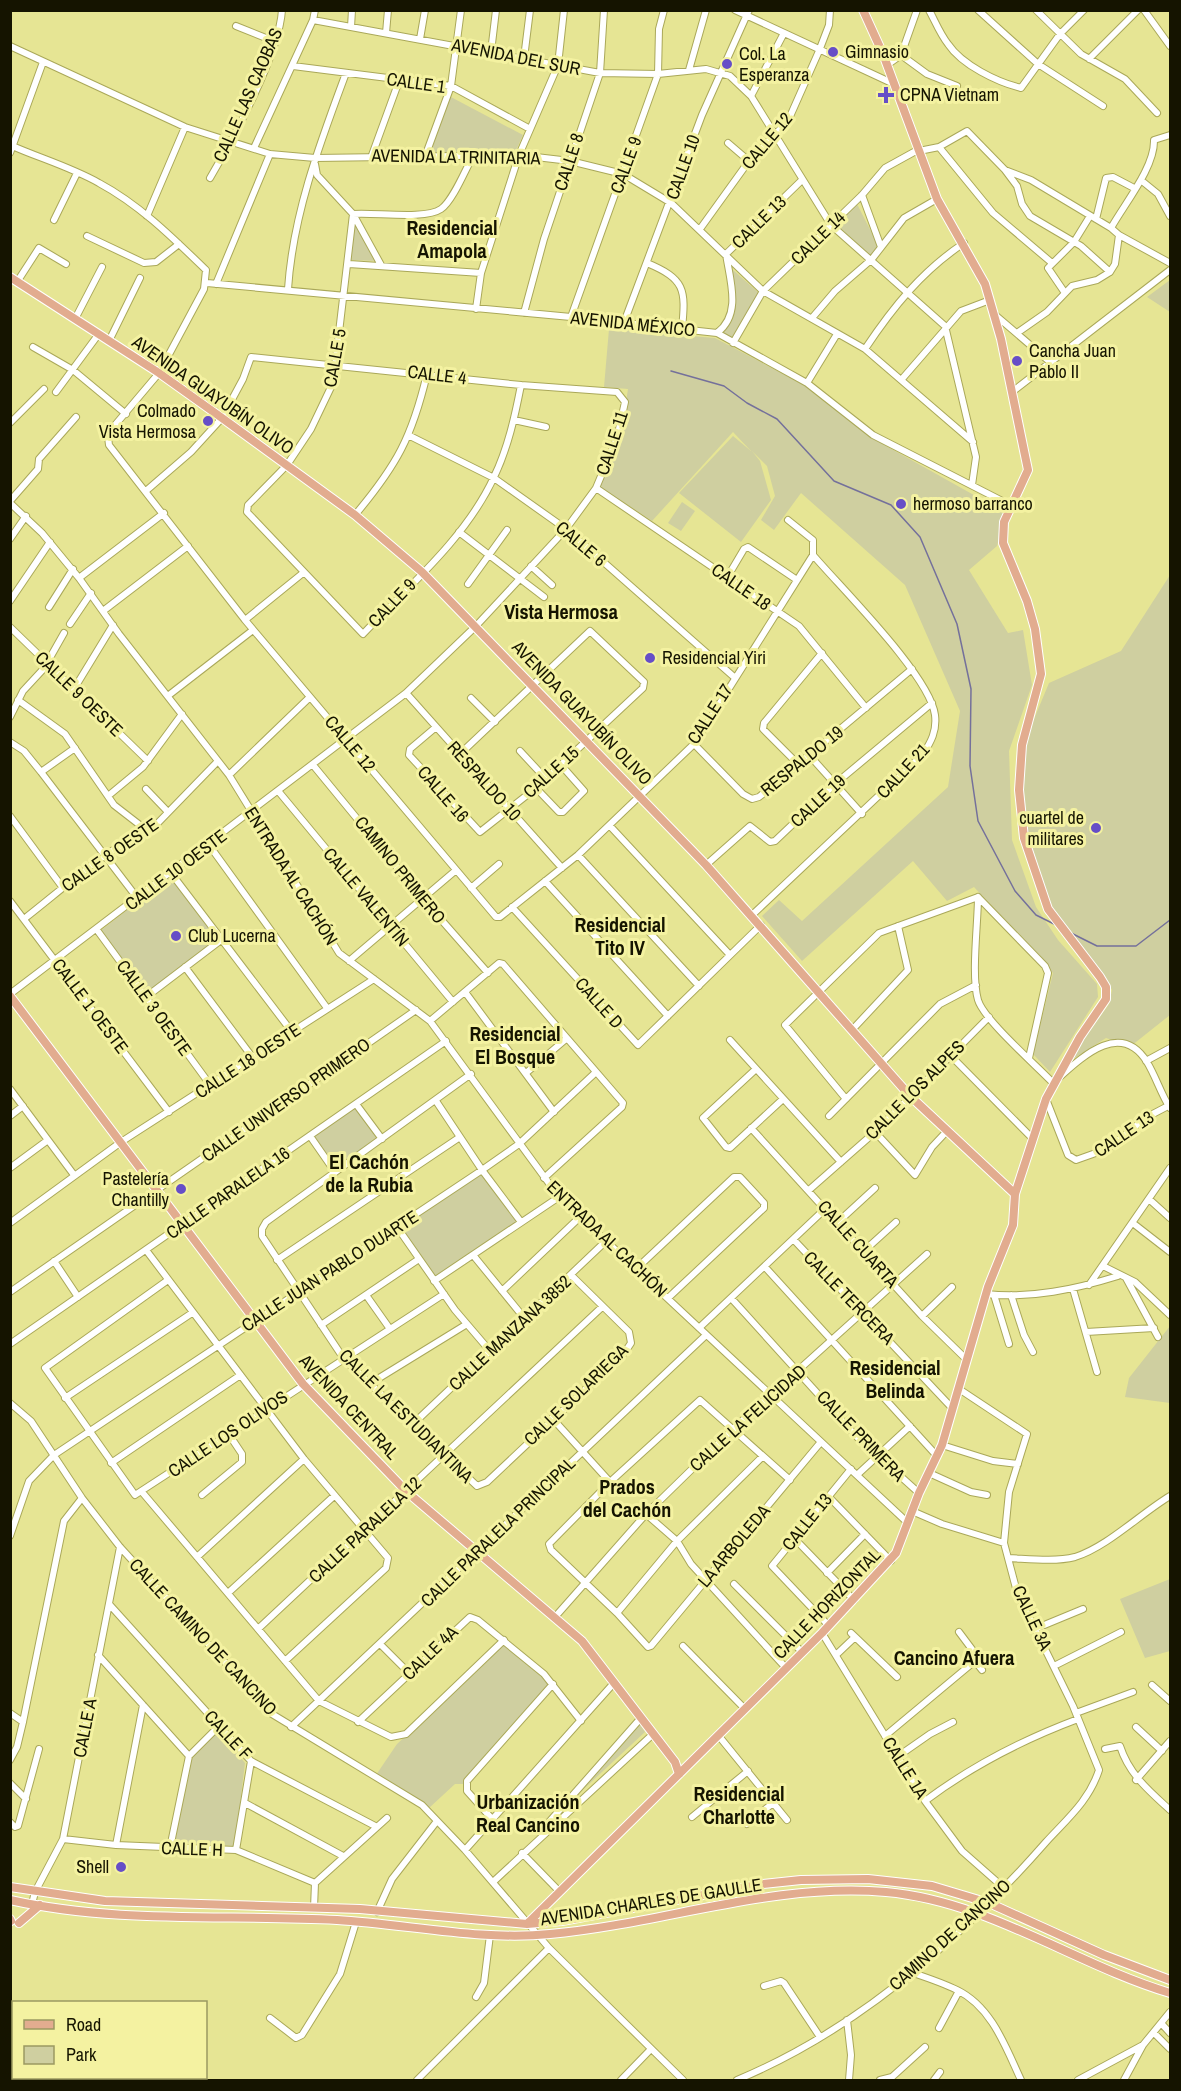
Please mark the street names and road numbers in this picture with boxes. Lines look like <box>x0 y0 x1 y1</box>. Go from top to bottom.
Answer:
street label: CALLE LAS CAOBAS <box>207 24 288 166</box>
street label: AVENIDA DEL SUR <box>449 32 583 81</box>
street label: CALLE 1 <box>385 66 448 99</box>
street label: CALLE 12 <box>735 107 798 174</box>
street label: CALLE 8 <box>548 130 590 194</box>
street label: CALLE 10 <box>659 131 706 203</box>
street label: CALLE 9 <box>604 133 647 197</box>
street label: AVENIDA LA TRINITARIA <box>370 143 541 170</box>
street label: CALLE 13 <box>726 189 792 254</box>
street label: CALLE 14 <box>785 205 851 270</box>
street label: AVENIDA MÉXICO <box>568 304 697 342</box>
street label: CALLE 5 <box>317 327 352 389</box>
street label: AVENIDA GUAYUBÍN OLIVO <box>127 329 299 460</box>
street label: CALLE 4 <box>406 358 468 391</box>
street label: CALLE 11 <box>589 407 634 478</box>
street label: CALLE 6 <box>551 515 612 572</box>
street label: CALLE 18 <box>707 557 776 616</box>
street label: CALLE 9 <box>362 573 421 633</box>
street label: AVENIDA GUAYUBÍN OLIVO <box>506 634 658 790</box>
street label: CALLE 9 OESTE <box>30 645 129 742</box>
street label: CALLE 17 <box>681 679 738 749</box>
street label: CALLE 12 <box>319 710 382 777</box>
street label: RESPALDO 19 <box>755 719 848 802</box>
street label: RESPALDO 10 <box>442 735 527 826</box>
street label: CALLE 21 <box>871 737 935 804</box>
street label: CALLE 15 <box>517 740 584 803</box>
street label: CALLE 16 <box>412 760 475 827</box>
street label: CALLE 19 <box>785 769 851 833</box>
street label: ENTRADA AL CACHÓN <box>239 802 344 950</box>
street label: CAMINO PRIMERO <box>349 811 452 929</box>
street label: CALLE 8 OESTE <box>56 812 163 897</box>
street label: CALLE 10 OESTE <box>120 823 232 916</box>
street label: CALLE VALENTÍN <box>318 842 415 951</box>
street label: CALLE 1 OESTE <box>46 953 134 1058</box>
street label: CALLE 3 OESTE <box>111 955 198 1061</box>
street label: CALLE D <box>569 971 629 1034</box>
street label: CALLE 18 OESTE <box>190 1017 305 1104</box>
street label: CALLE UNIVERSO PRIMERO <box>196 1032 375 1167</box>
street label: CALLE LOS ALPES <box>859 1034 970 1145</box>
street label: CALLE 13 <box>1089 1104 1159 1163</box>
street label: CALLE PARALELA 16 <box>161 1141 295 1245</box>
street label: ENTRADA AL CACHÓN <box>542 1175 673 1303</box>
street label: CALLE CUARTA <box>812 1194 905 1293</box>
street label: CALLE JUAN PABLO DUARTE <box>236 1204 423 1337</box>
street label: CALLE TERCERA <box>798 1245 901 1350</box>
street label: CALLE MANZANA 3852 <box>443 1269 576 1396</box>
street label: CALLE SOLARIEGA <box>518 1338 633 1451</box>
street label: CALLE LA ESTUDIANTINA <box>334 1343 479 1488</box>
street label: AVENIDA CENTRAL <box>293 1348 405 1465</box>
street label: CALLE LA FELICIDAD <box>684 1358 812 1477</box>
street label: CALLE LOS OLIVOS <box>163 1384 293 1483</box>
street label: CALLE PRIMERA <box>811 1384 911 1487</box>
street label: CALLE PARALELA PRINCIPAL <box>415 1451 581 1612</box>
street label: CALLE PARALELA 12 <box>303 1471 427 1588</box>
street label: CALLE 13 <box>776 1488 838 1556</box>
street label: LA ARBOLEDA <box>692 1499 776 1592</box>
street label: CALLE HORIZONTAL <box>767 1543 886 1664</box>
street label: CALLE CAMINO DE CANCINO <box>124 1553 283 1721</box>
street label: CALLE 3A <box>1007 1581 1058 1654</box>
street label: CALLE 4A <box>396 1620 463 1686</box>
street label: CALLE A <box>67 1696 103 1760</box>
street label: CALLE F <box>199 1704 258 1765</box>
street label: CALLE 1A <box>877 1732 934 1804</box>
street label: CALLE H <box>161 1835 223 1862</box>
street label: AVENIDA CHARLES DE GAULLE <box>538 1872 763 1932</box>
street label: CAMINO DE CANCINO <box>883 1873 1016 1996</box>

